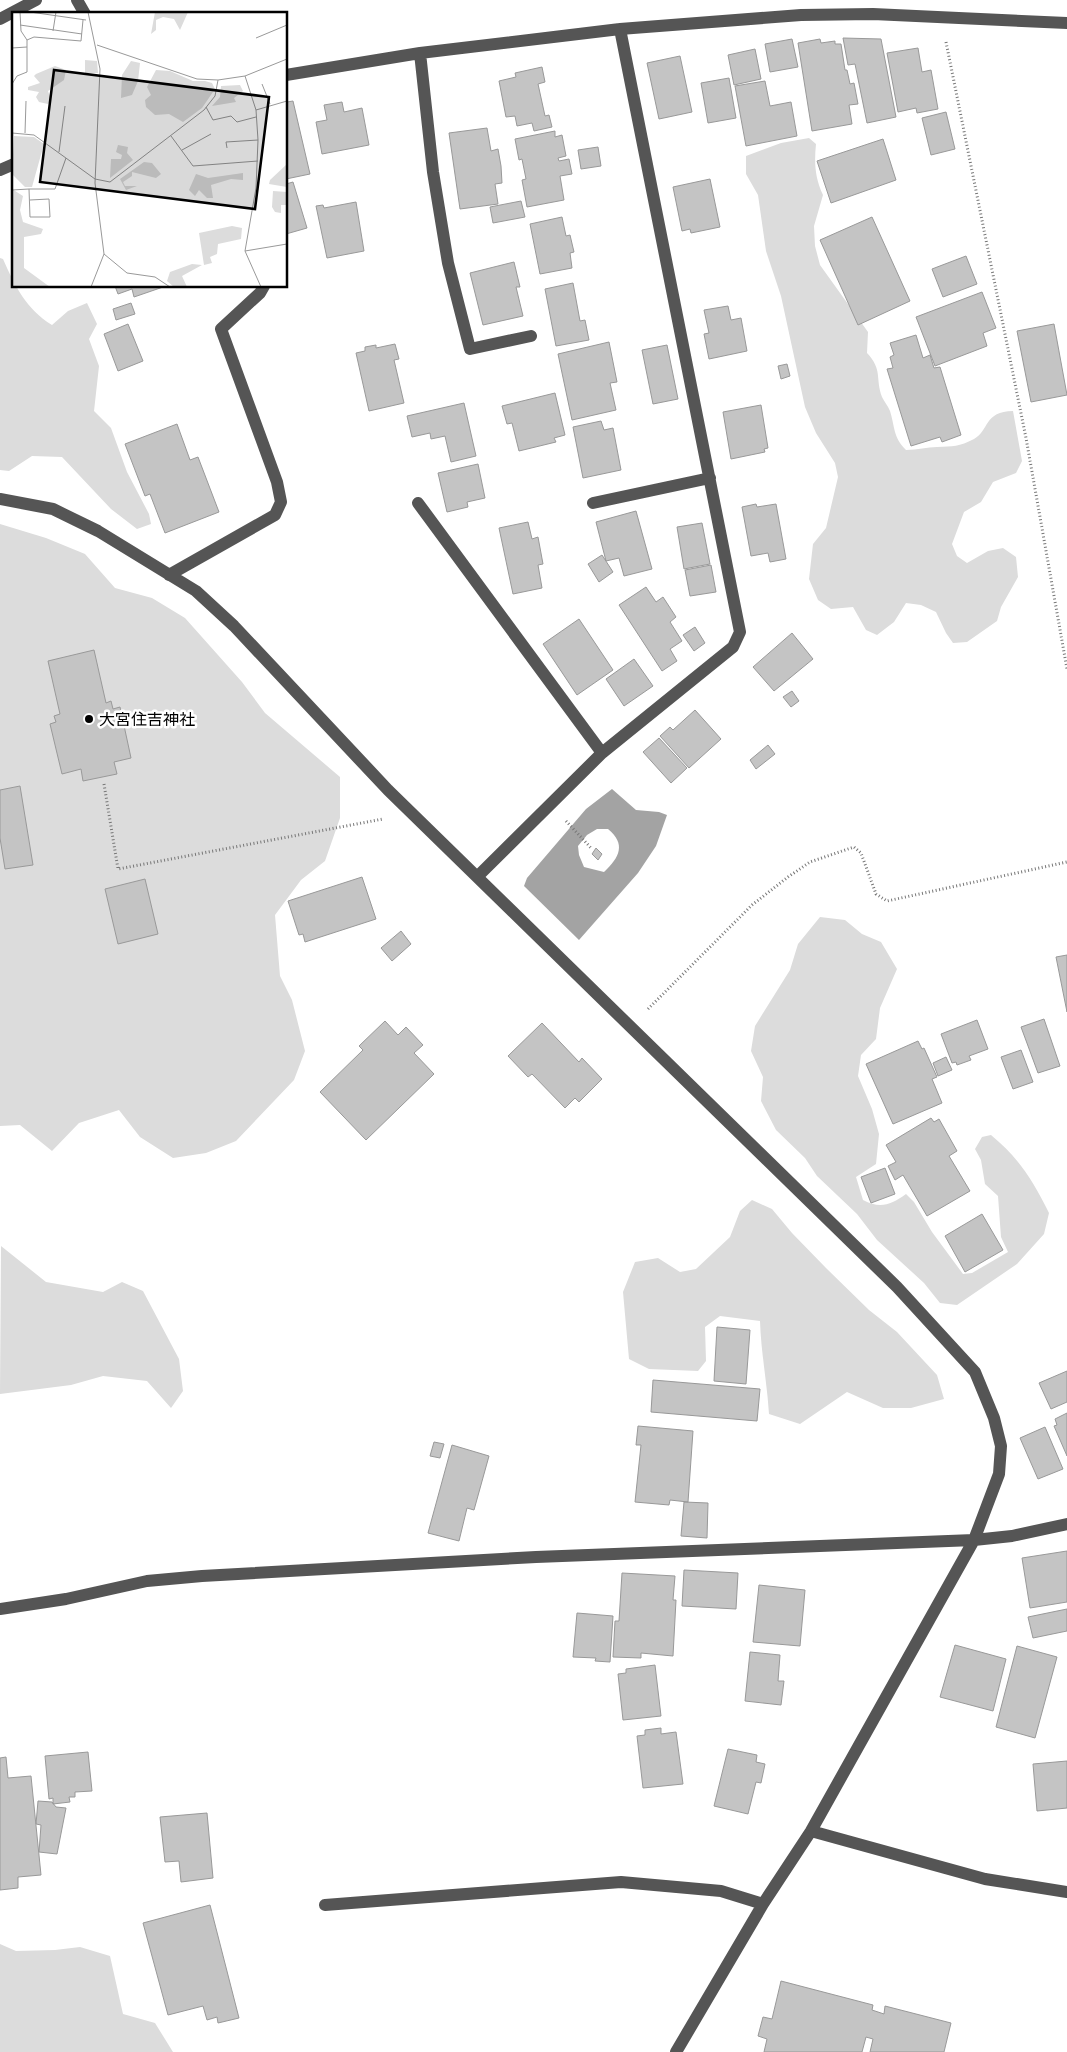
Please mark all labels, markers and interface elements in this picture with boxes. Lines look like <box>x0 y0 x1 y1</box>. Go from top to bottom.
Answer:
inset map <box>12 12 288 288</box>
place label: 大宮住吉神社 <box>99 710 195 729</box>
marker: 大宮住吉神社 <box>83 713 95 725</box>

